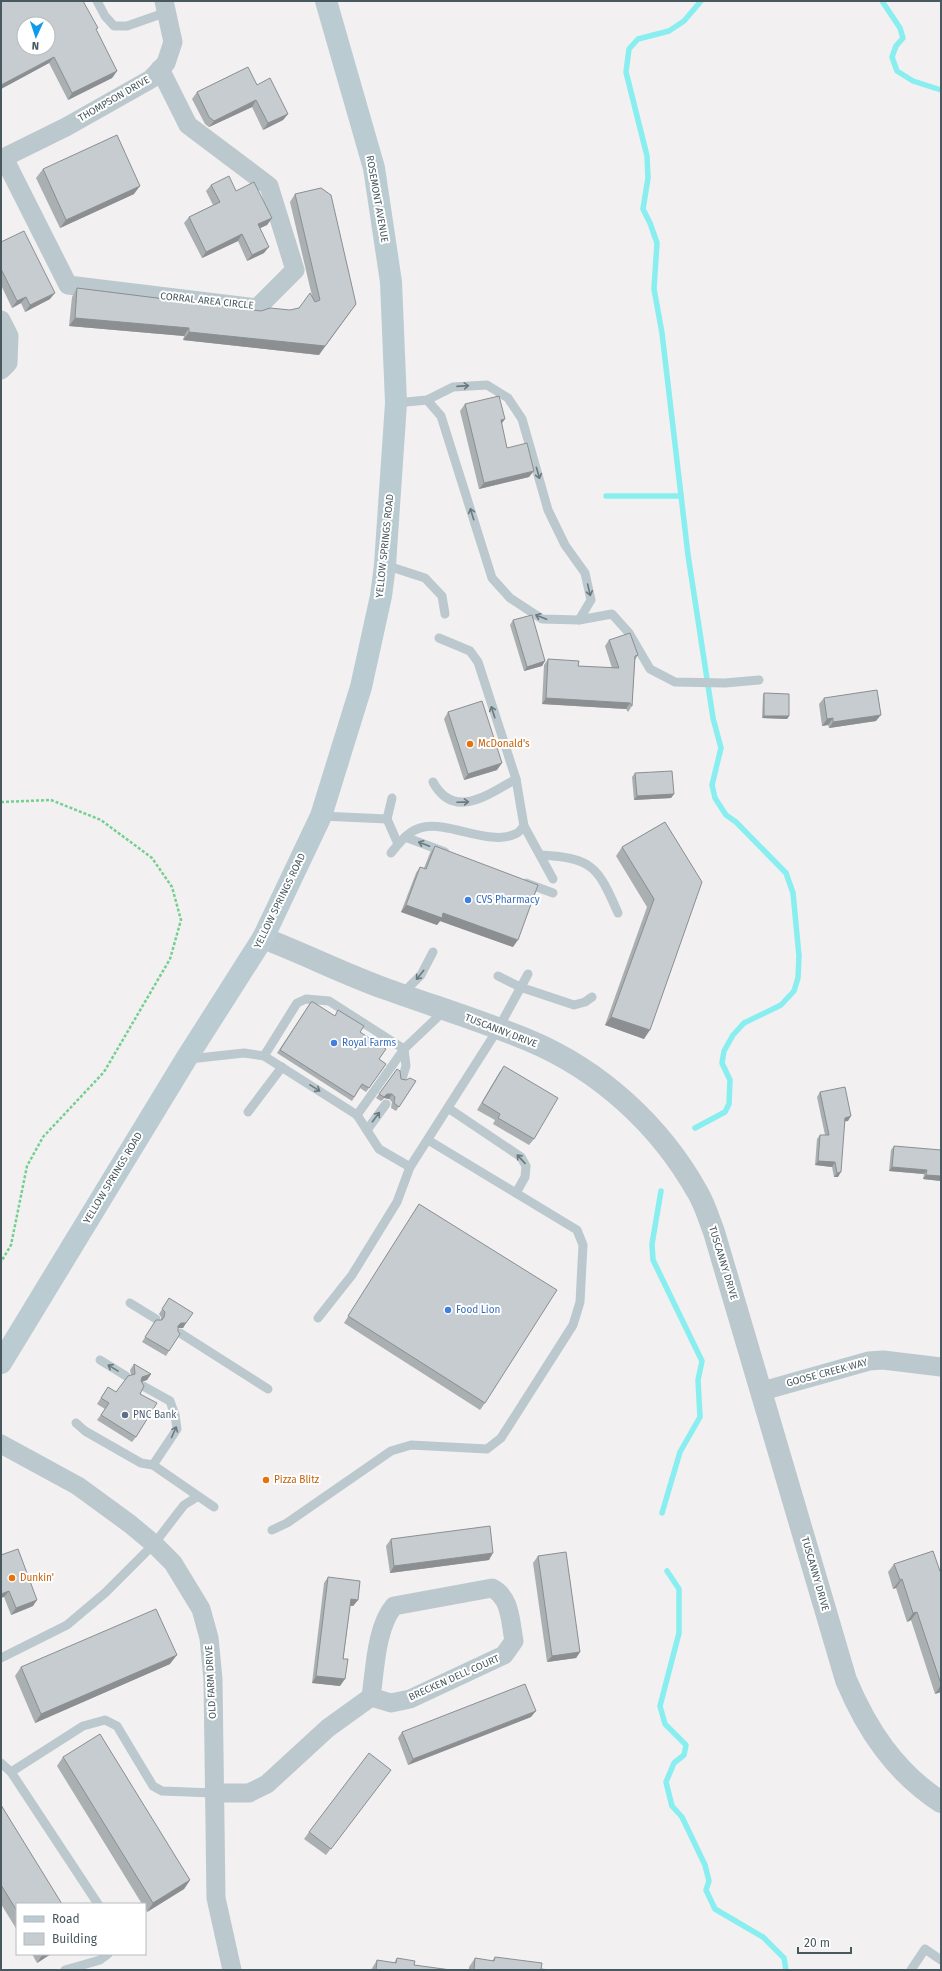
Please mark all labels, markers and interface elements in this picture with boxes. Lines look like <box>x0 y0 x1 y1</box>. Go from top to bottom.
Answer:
north arrow <box>16 16 56 56</box>
text: N <box>32 39 39 52</box>
street label: THOMPSON DRIVE <box>76 74 152 124</box>
street label: ROSEMONT AVENUE <box>363 155 391 243</box>
street label: CORRAL AREA CIRCLE <box>160 290 254 312</box>
one-way arrow <box>456 383 469 390</box>
one-way arrow <box>534 466 542 479</box>
street label: YELLOW SPRINGS ROAD <box>374 493 396 599</box>
one-way arrow <box>468 509 476 521</box>
one-way arrow <box>586 584 593 597</box>
one-way arrow <box>535 612 547 620</box>
one-way arrow <box>489 706 497 718</box>
place label: McDonald's <box>478 738 530 750</box>
marker: McDonald's <box>465 739 475 749</box>
one-way arrow <box>456 798 469 806</box>
one-way arrow <box>419 840 431 848</box>
street label: YELLOW SPRINGS ROAD <box>252 851 308 951</box>
place label: CVS Pharmacy <box>476 894 540 906</box>
marker: CVS Pharmacy <box>463 895 473 905</box>
one-way arrow <box>416 970 424 981</box>
street label: TUSCANNY DRIVE <box>463 1012 539 1050</box>
place label: Royal Farms <box>342 1037 397 1049</box>
marker: Royal Farms <box>329 1038 339 1048</box>
one-way arrow <box>309 1084 320 1092</box>
one-way arrow <box>372 1112 380 1123</box>
street label: YELLOW SPRINGS ROAD <box>81 1130 145 1226</box>
one-way arrow <box>516 1154 525 1164</box>
street label: TUSCANNY DRIVE <box>706 1225 740 1301</box>
place label: Food Lion <box>456 1304 500 1316</box>
marker: Food Lion <box>443 1305 453 1315</box>
street label: GOOSE CREEK WAY <box>785 1356 869 1390</box>
one-way arrow <box>108 1364 119 1372</box>
place label: PNC Bank <box>133 1409 177 1421</box>
marker: PNC Bank <box>120 1410 130 1420</box>
one-way arrow <box>170 1427 178 1439</box>
place label: Pizza Blitz <box>274 1474 320 1486</box>
marker: Pizza Blitz <box>261 1475 271 1485</box>
street label: TUSCANNY DRIVE <box>799 1535 831 1613</box>
place label: Dunkin' <box>20 1572 54 1584</box>
marker: Dunkin' <box>7 1573 17 1583</box>
street label: OLD FARM DRIVE <box>203 1645 219 1719</box>
street label: BRECKEN DELL COURT <box>407 1652 502 1703</box>
legend <box>16 1903 146 1955</box>
text: Road <box>52 1912 80 1926</box>
scale bar <box>798 1929 851 1955</box>
text: Building <box>52 1932 98 1946</box>
text: 20 m <box>804 1936 830 1950</box>

